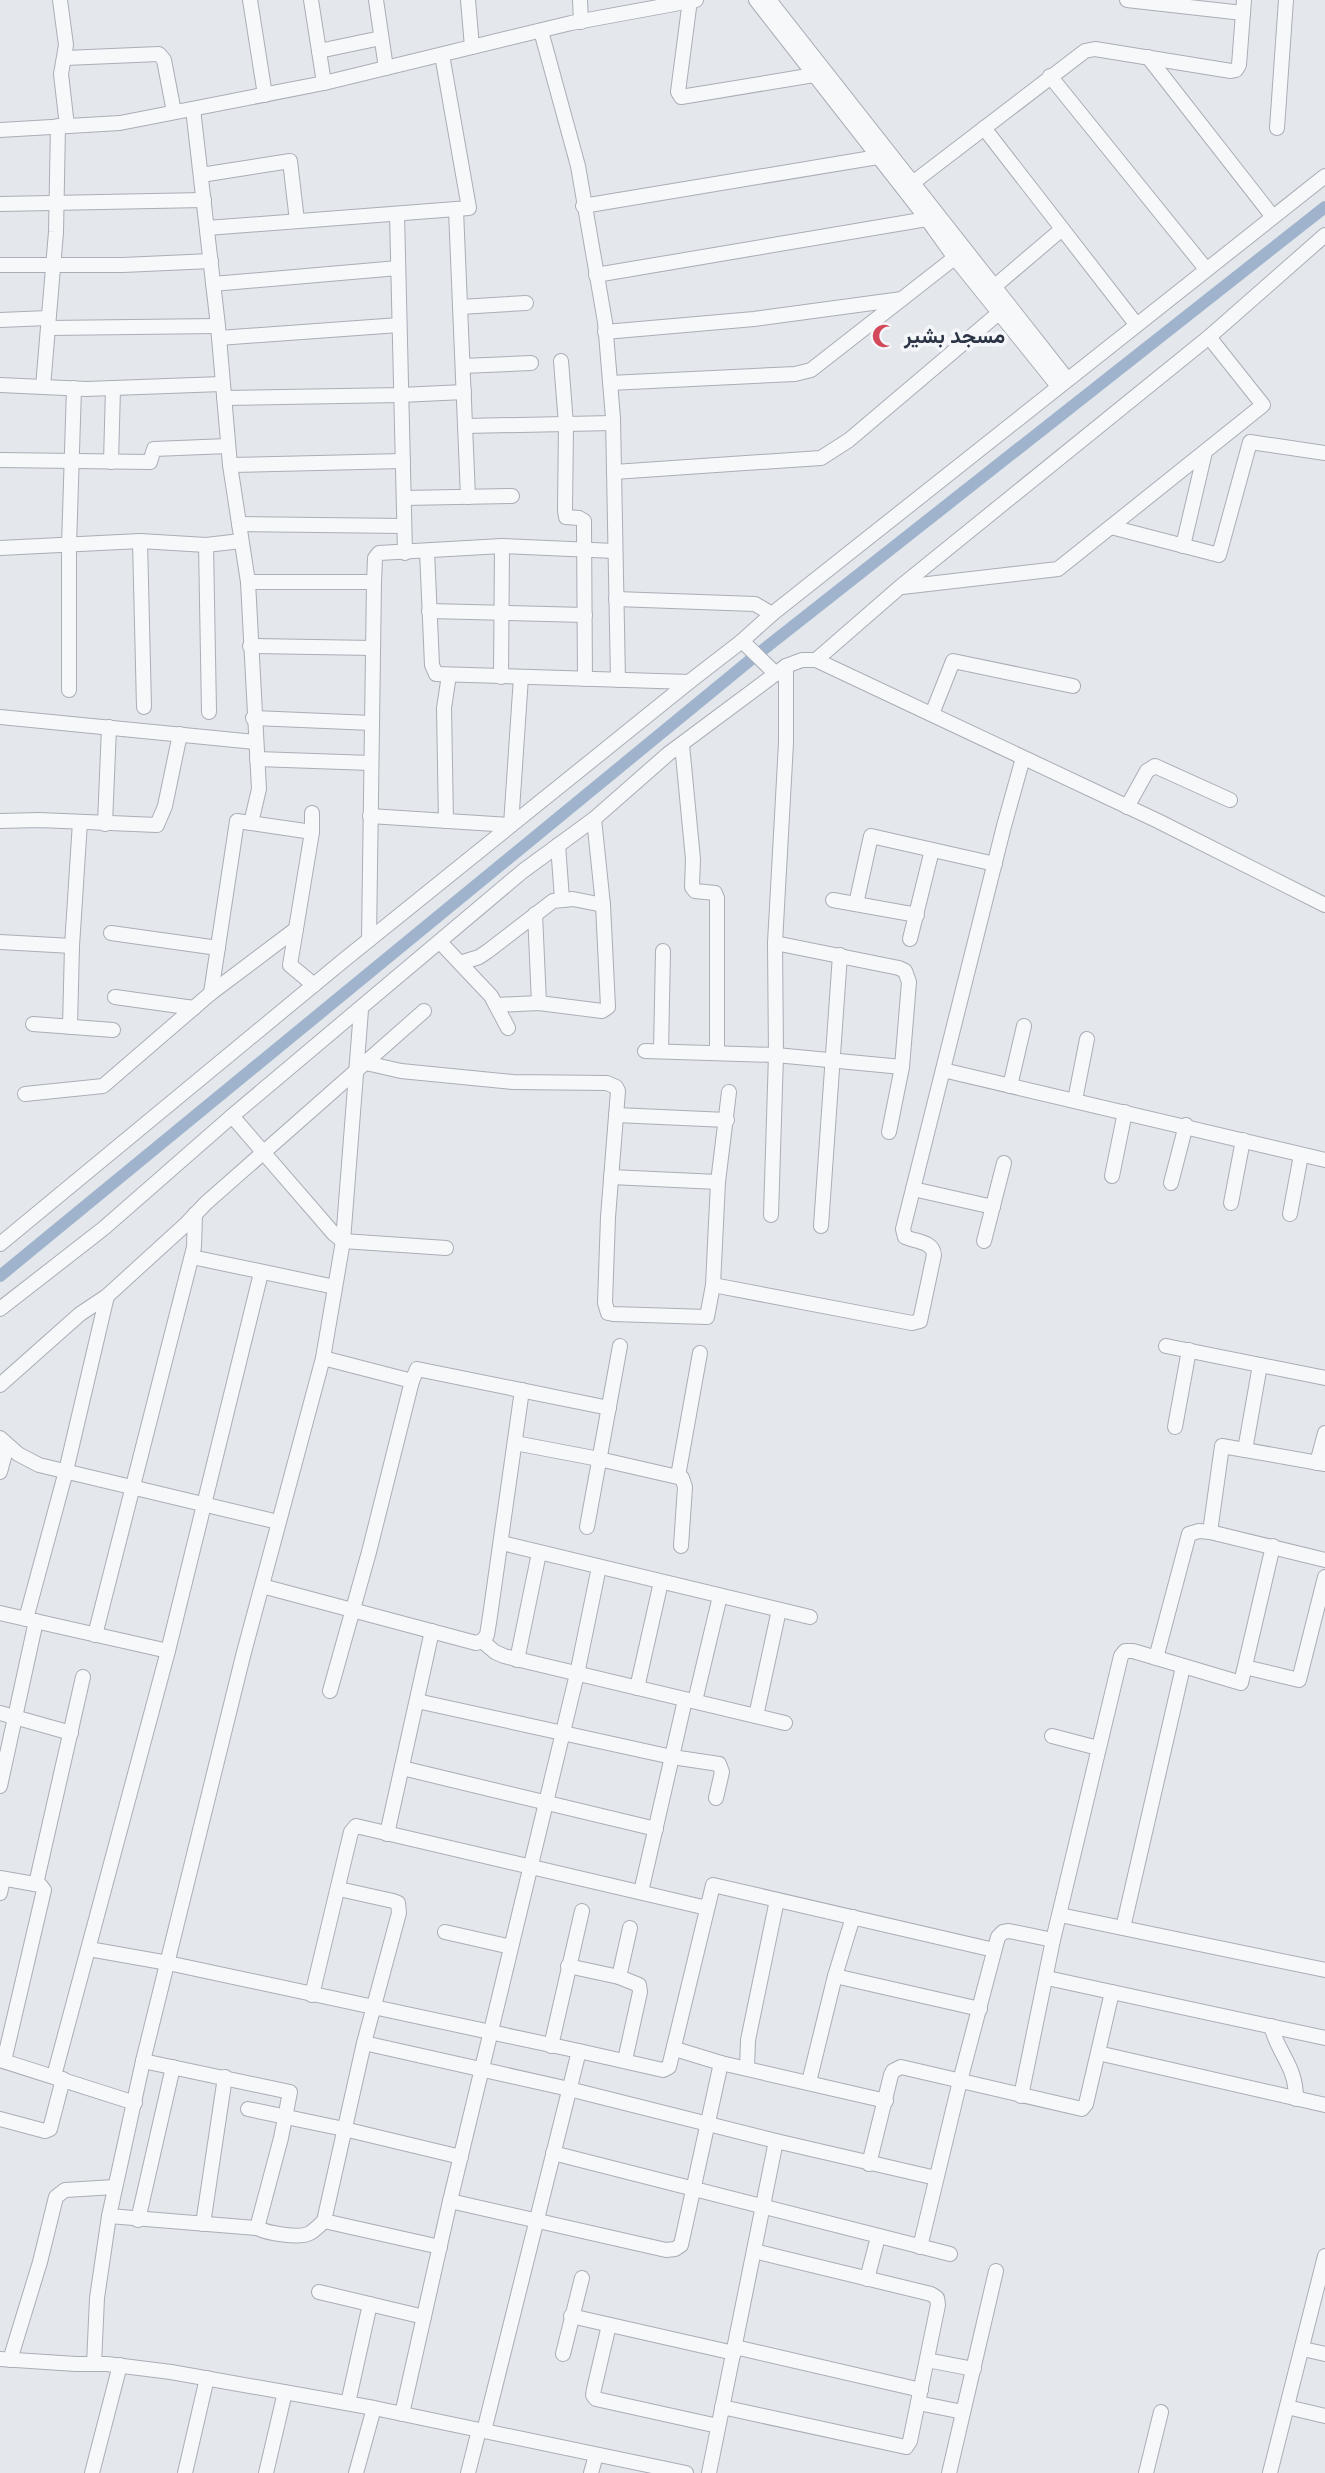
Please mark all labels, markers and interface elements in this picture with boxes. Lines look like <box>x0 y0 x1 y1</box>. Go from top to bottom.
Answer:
mosque icon: مسجد بشیر <box>870 322 898 350</box>
place label: مسجد بشیر <box>903 324 1005 349</box>

